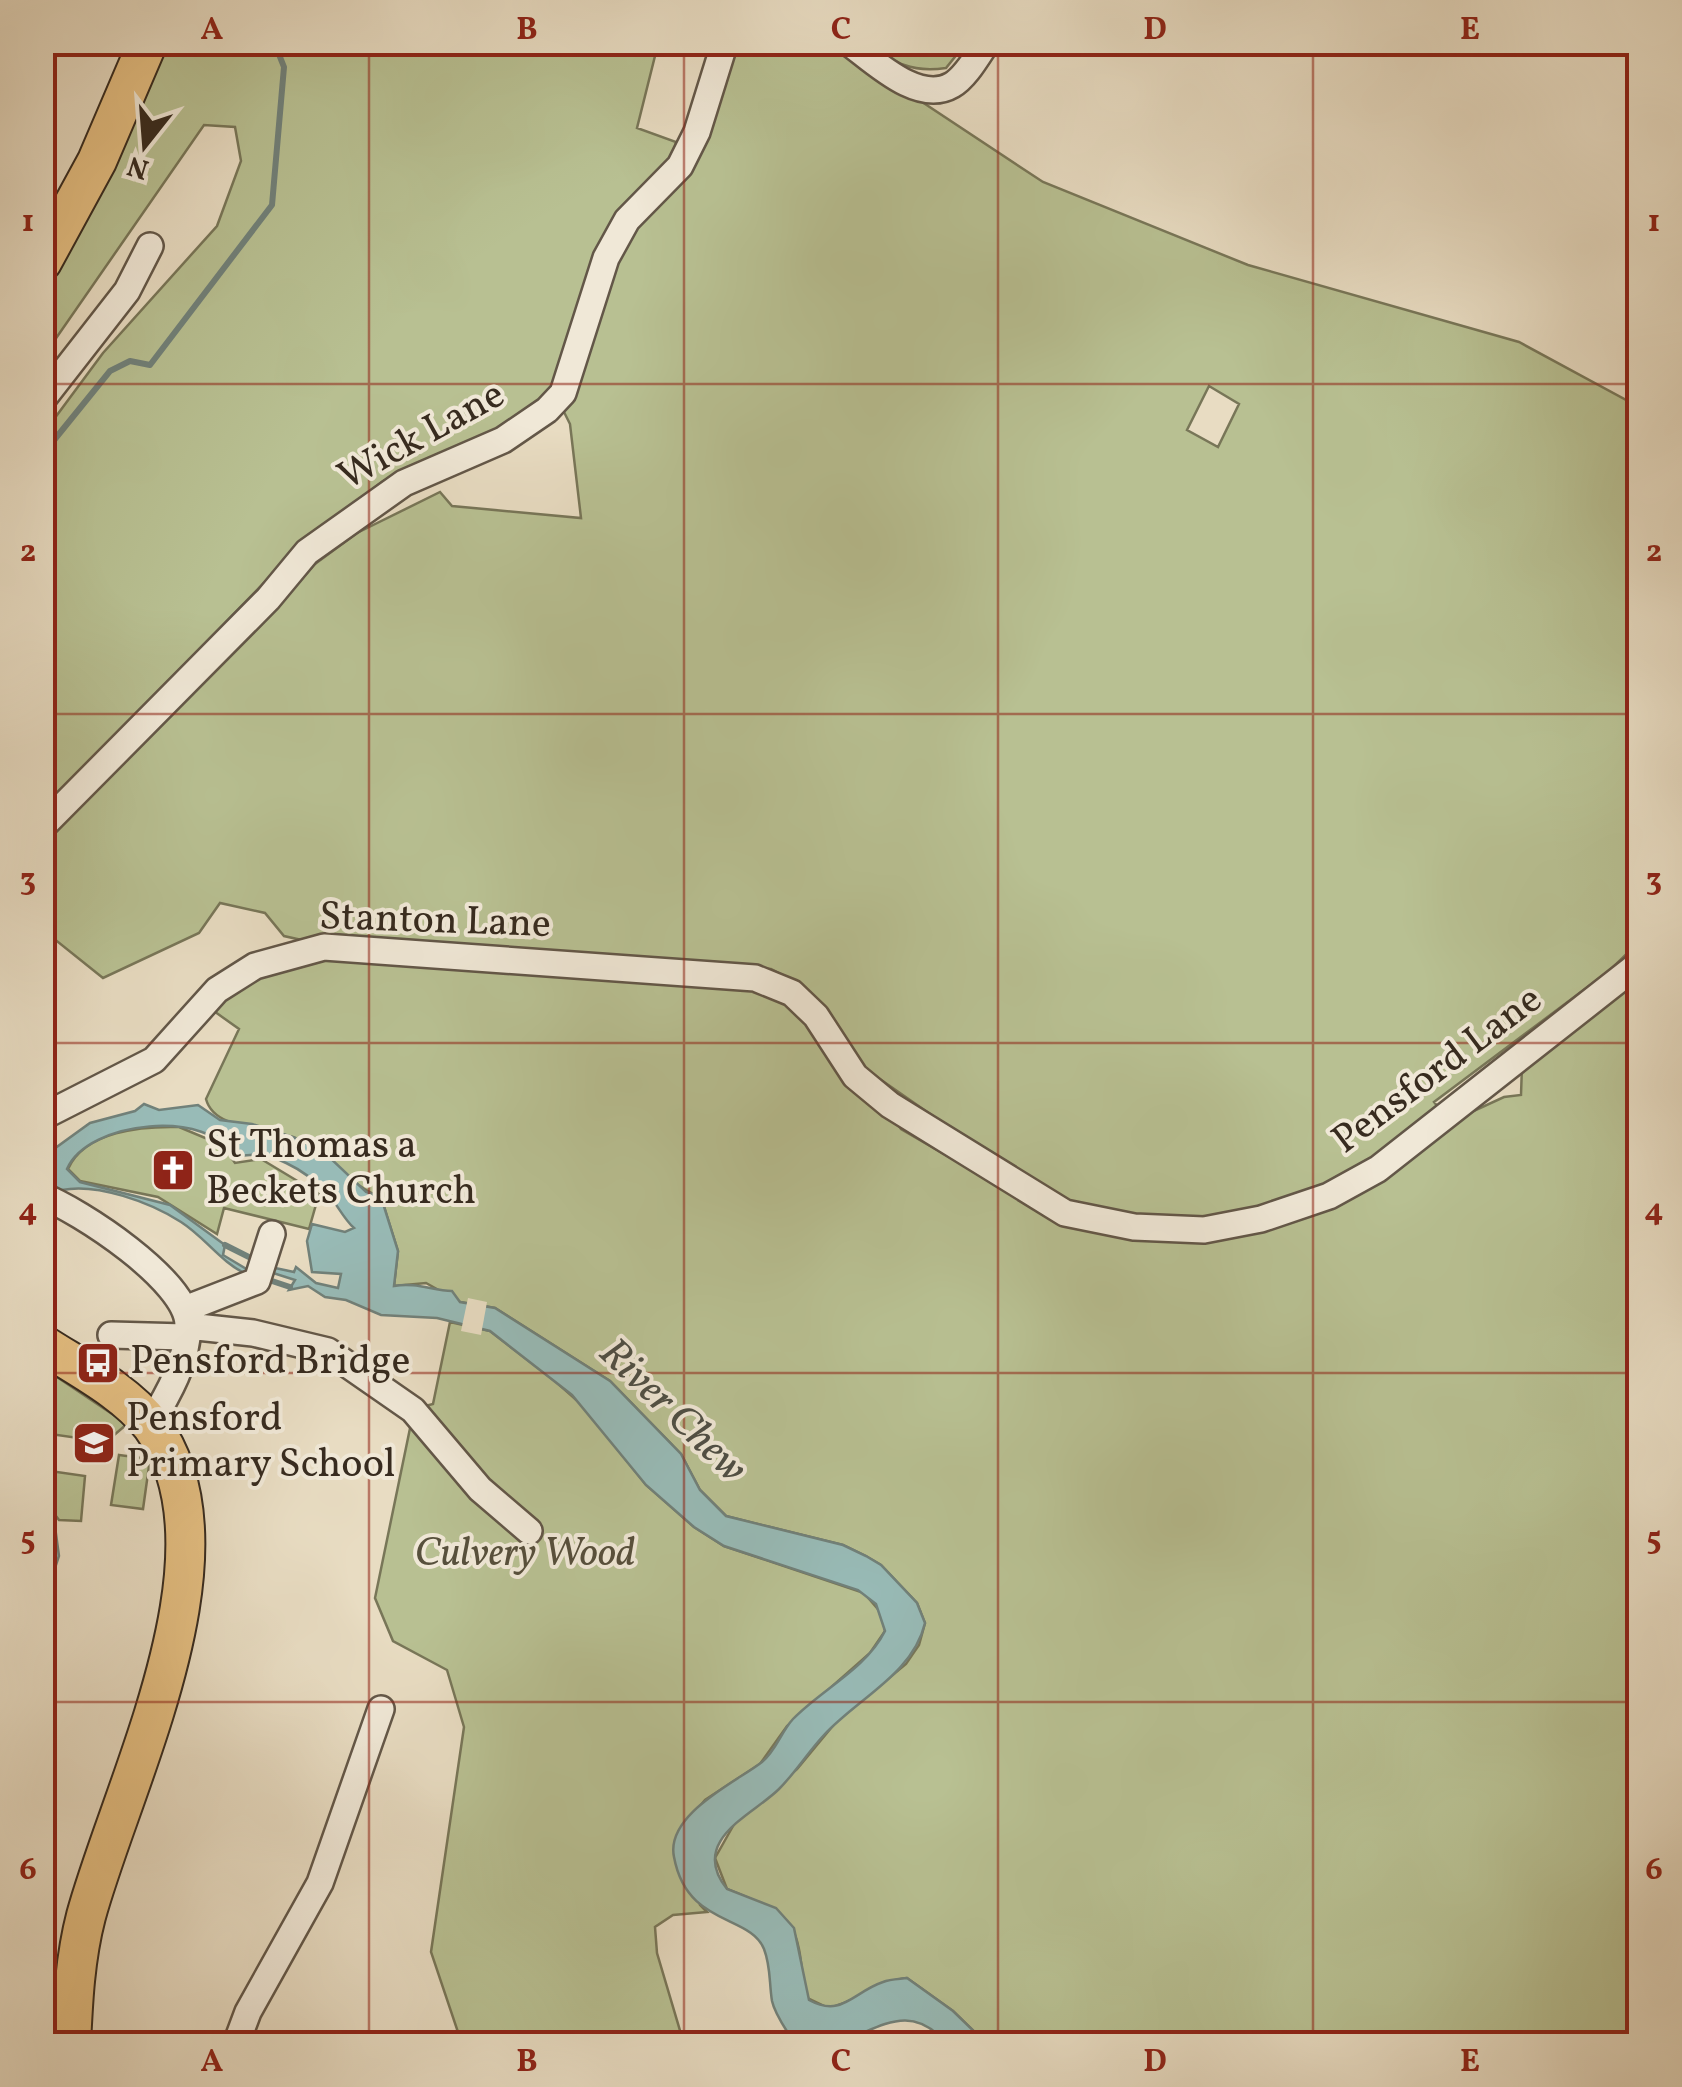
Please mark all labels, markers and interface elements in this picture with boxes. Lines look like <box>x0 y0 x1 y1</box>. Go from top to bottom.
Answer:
text: A <box>201 9 224 53</box>
text: B <box>516 9 538 53</box>
text: C <box>831 9 851 53</box>
text: D <box>1143 9 1167 53</box>
text: E <box>1460 9 1480 53</box>
north arrow <box>95 95 195 195</box>
text: N <box>123 145 154 188</box>
text: 1 <box>22 201 34 245</box>
text: 1 <box>1648 201 1660 245</box>
street label: Wick Lane <box>328 368 516 506</box>
text: 2 <box>20 531 36 575</box>
text: 2 <box>1646 531 1662 575</box>
text: 3 <box>20 860 36 904</box>
text: 3 <box>1646 860 1662 904</box>
street label: Stanton Lane <box>318 890 552 954</box>
street label: Pensford Lane <box>1321 973 1555 1169</box>
place label: St Thomas a Beckets Church <box>206 1119 476 1221</box>
church icon: St Thomas a Beckets Church <box>150 1147 196 1193</box>
text: 4 <box>18 1190 38 1234</box>
text: 4 <box>1644 1190 1664 1234</box>
water label: River Chew <box>584 1326 760 1498</box>
place label: Pensford Bridge <box>130 1335 410 1391</box>
bus stop icon: Pensford Bridge <box>75 1340 121 1386</box>
place label: Pensford Primary School <box>126 1392 395 1494</box>
school or university icon: Pensford Primary School <box>71 1420 117 1466</box>
text: 5 <box>20 1519 36 1563</box>
text: 5 <box>1646 1519 1662 1563</box>
park label: Culvery Wood <box>415 1527 635 1583</box>
text: 6 <box>19 1849 37 1893</box>
text: 6 <box>1645 1849 1663 1893</box>
text: A <box>201 2041 224 2085</box>
text: B <box>516 2041 538 2085</box>
text: C <box>831 2041 851 2085</box>
text: D <box>1143 2041 1167 2085</box>
text: E <box>1460 2041 1480 2085</box>

